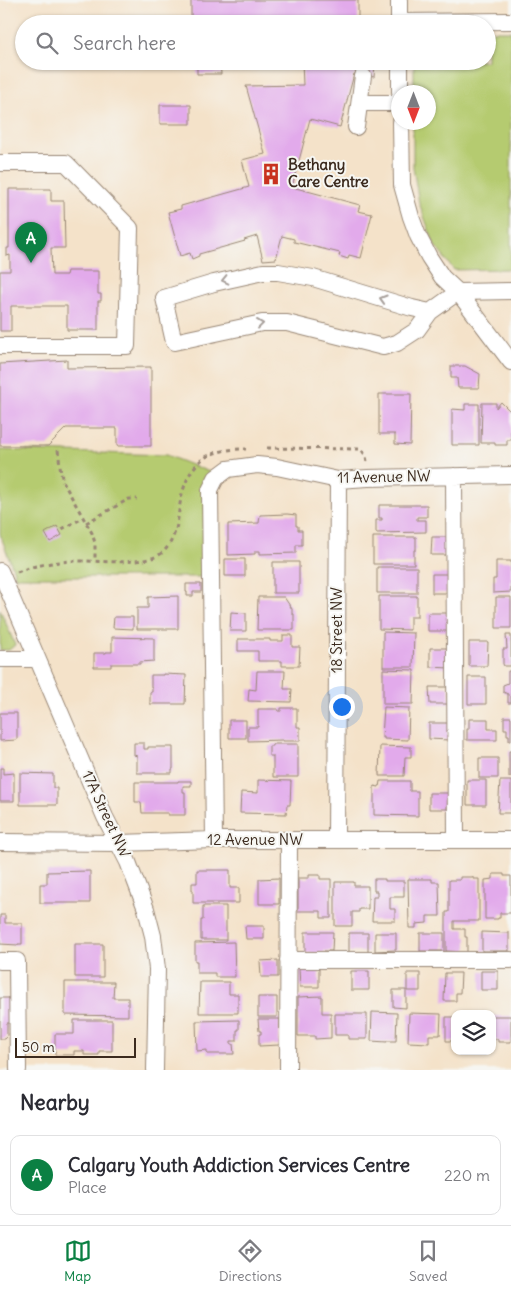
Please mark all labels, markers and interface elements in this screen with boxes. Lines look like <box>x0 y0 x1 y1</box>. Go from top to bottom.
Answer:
search box <box>15 15 496 70</box>
icon: search <box>33 29 61 57</box>
text: Search here <box>73 31 176 55</box>
north arrow <box>391 85 436 130</box>
place label: Bethany Care Centre <box>288 155 369 191</box>
building icon: Bethany Care Centre <box>258 161 284 187</box>
pin: A <box>15 222 47 263</box>
one-way arrow <box>221 274 230 285</box>
one-way arrow <box>379 295 388 305</box>
one-way arrow <box>257 319 265 330</box>
street label: 11 Avenue NW <box>337 466 431 487</box>
street label: 18 Street NW <box>327 587 346 673</box>
your location <box>329 694 355 720</box>
street label: 17A Street NW <box>78 767 135 861</box>
street label: 12 Avenue NW <box>207 830 303 849</box>
map controls <box>451 1010 496 1055</box>
button: layers <box>451 1010 496 1055</box>
scale bar <box>15 1035 136 1058</box>
text: 50 m <box>22 1038 55 1056</box>
text: Nearby <box>20 1089 90 1116</box>
text: Calgary Youth Addiction Services Centre <box>68 1153 410 1177</box>
text: A <box>32 1165 42 1185</box>
text: 220 m <box>444 1165 490 1185</box>
text: Place <box>68 1177 107 1197</box>
tab: Map <box>64 1237 92 1285</box>
tab: Directions <box>219 1237 282 1285</box>
tab: Saved <box>409 1237 447 1285</box>

